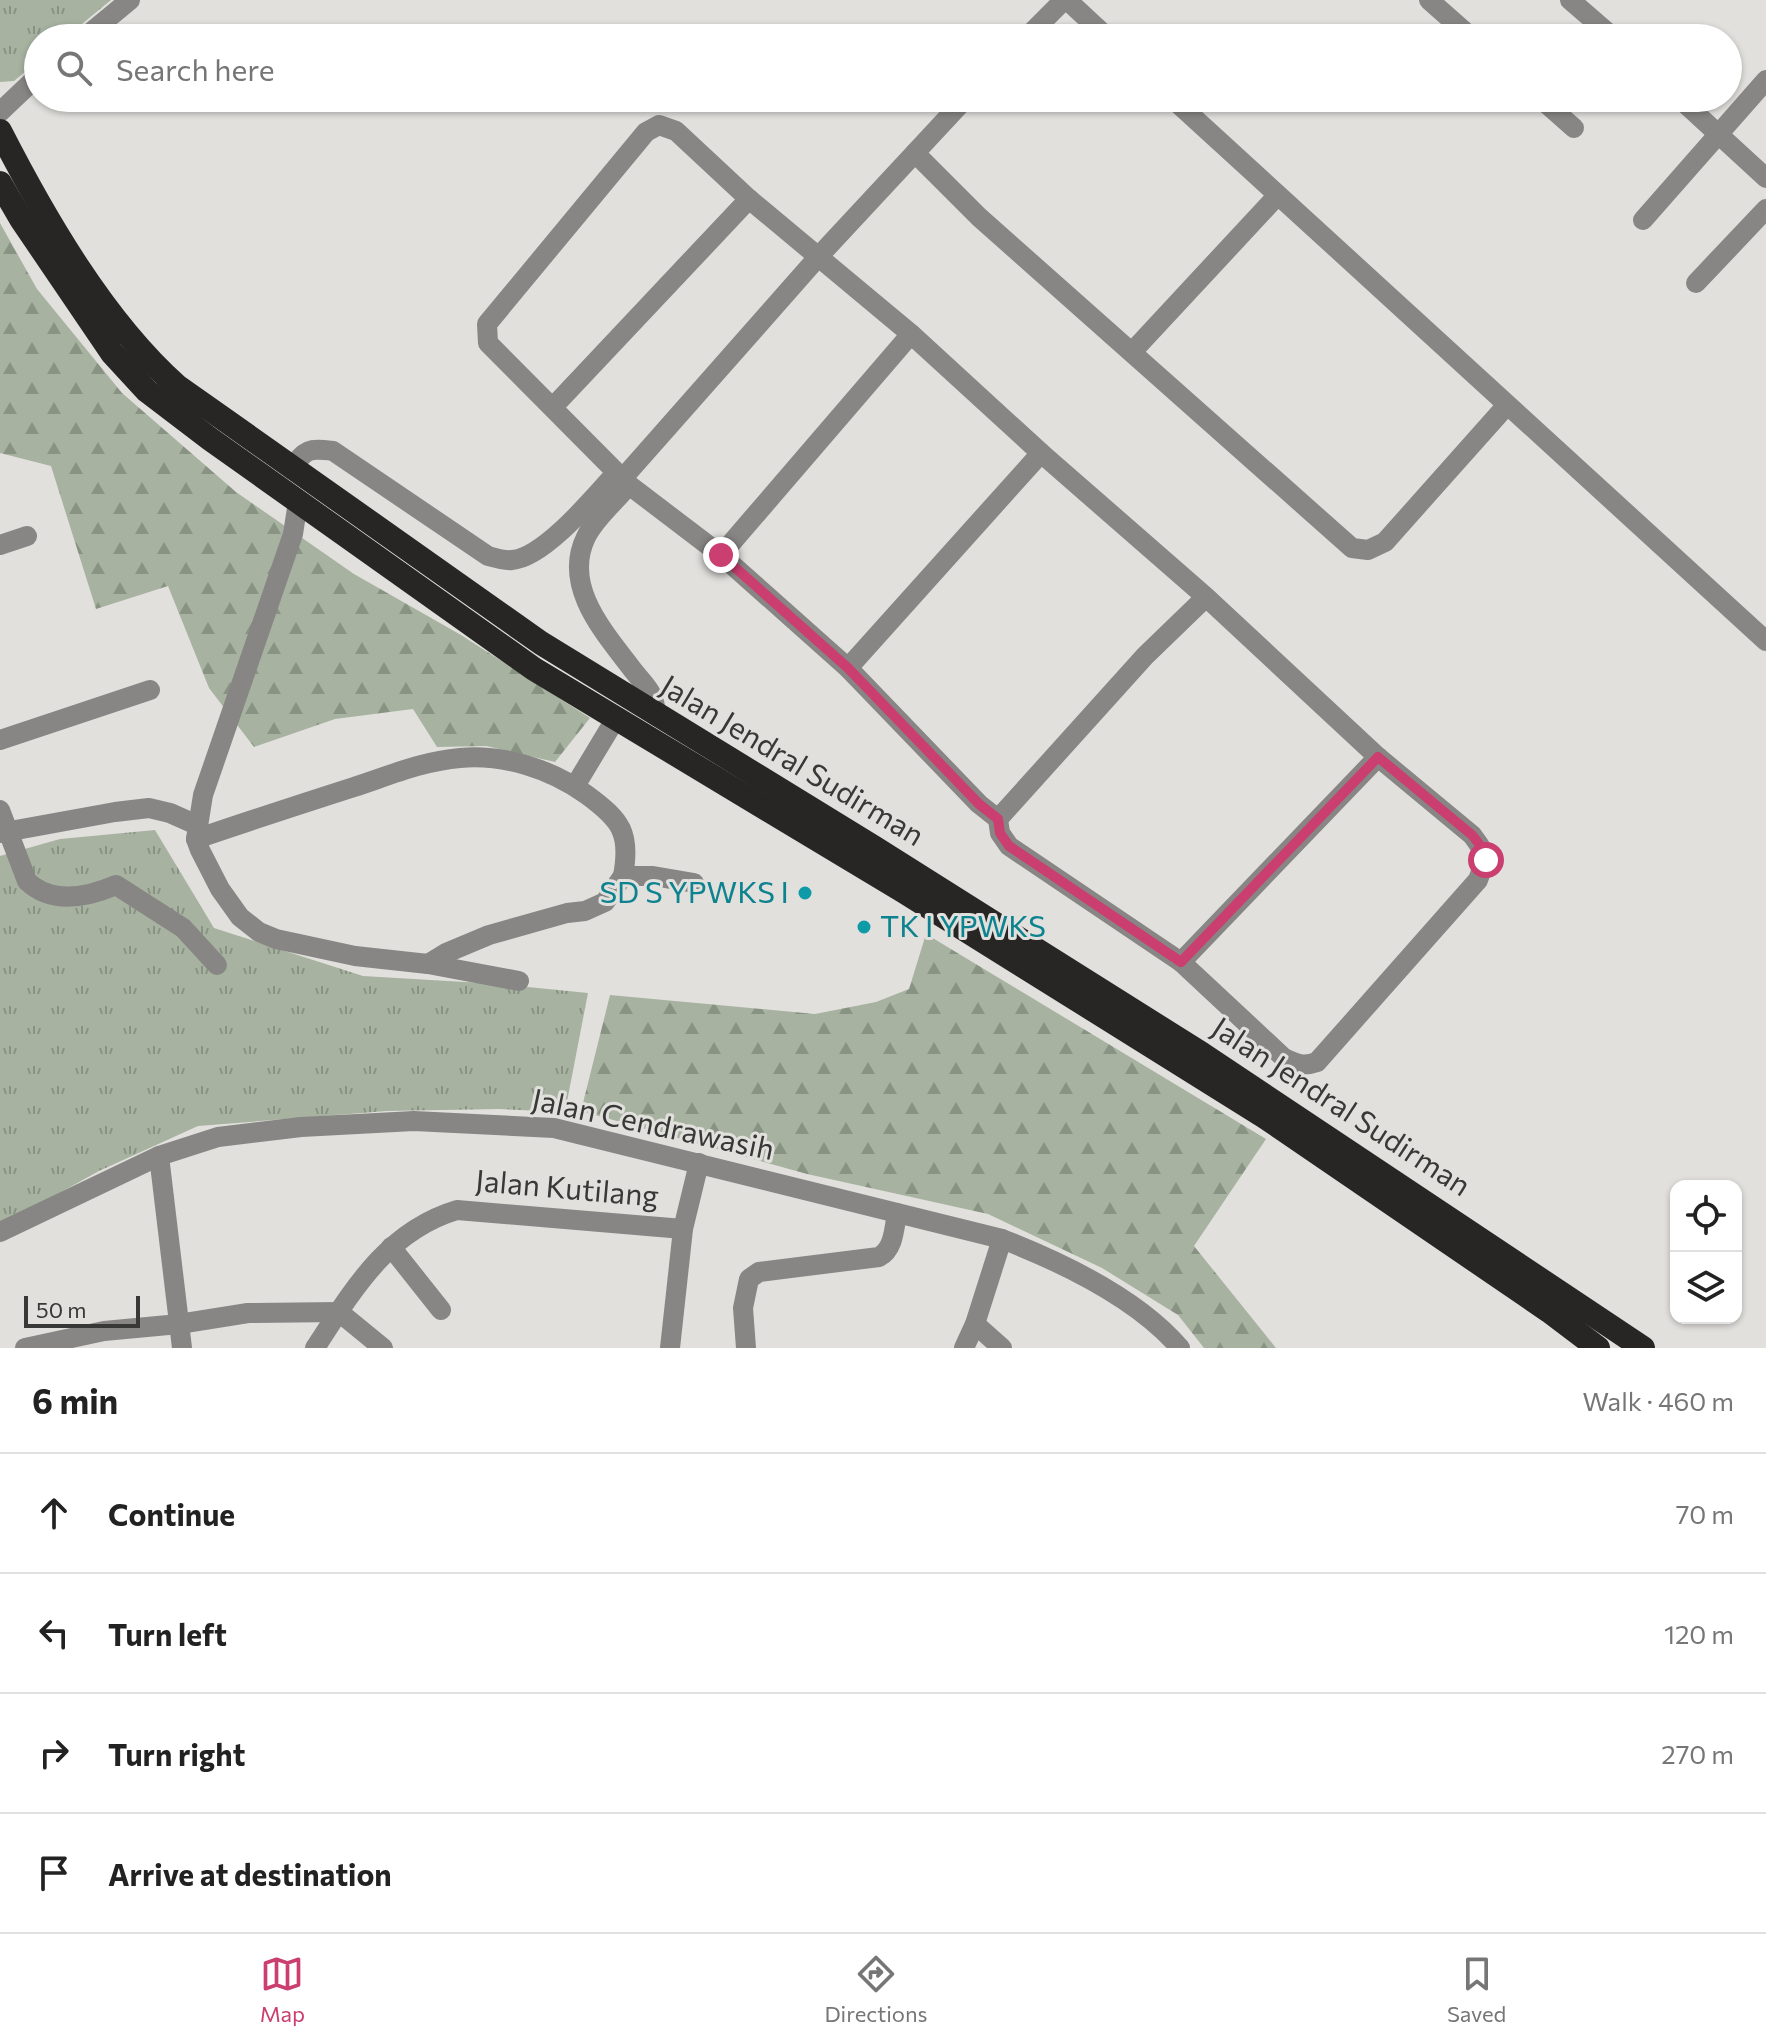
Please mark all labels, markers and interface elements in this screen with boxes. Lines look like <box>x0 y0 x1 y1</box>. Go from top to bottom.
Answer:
search box <box>24 24 1742 112</box>
icon: search <box>52 46 96 90</box>
text: Search here <box>116 50 275 87</box>
route end <box>703 537 739 573</box>
street label: Jalan Jendral Sudirman <box>655 666 932 852</box>
route start <box>1468 842 1504 878</box>
place label: SD S YPWKS I <box>599 872 789 909</box>
marker: SD S YPWKS I <box>796 884 814 902</box>
place label: TK I YPWKS <box>880 906 1046 943</box>
marker: TK I YPWKS <box>855 918 873 936</box>
street label: Jalan Jendral Sudirman <box>1206 1007 1479 1202</box>
street label: Jalan Cendrawasih <box>529 1079 778 1166</box>
street label: Jalan Kutilang <box>474 1160 660 1213</box>
map controls <box>1670 1180 1742 1324</box>
button: locate <box>1670 1180 1742 1252</box>
button: layers <box>1670 1252 1742 1324</box>
scale bar <box>24 1292 140 1328</box>
text: 50 m <box>36 1296 86 1323</box>
text: 6 min <box>32 1379 118 1421</box>
text: Walk · 460 m <box>1582 1385 1734 1416</box>
icon: ahead <box>32 1491 76 1535</box>
text: Continue <box>108 1495 235 1532</box>
text: 70 m <box>1676 1498 1734 1529</box>
icon: left <box>32 1611 76 1655</box>
text: Turn left <box>108 1615 227 1652</box>
text: 120 m <box>1664 1618 1734 1649</box>
icon: right <box>32 1731 76 1775</box>
text: Turn right <box>108 1735 245 1772</box>
text: 270 m <box>1661 1738 1734 1769</box>
icon: arrive <box>32 1851 76 1895</box>
text: Arrive at destination <box>108 1855 392 1892</box>
tab: Map <box>260 1952 305 2027</box>
tab: Directions <box>824 1952 928 2027</box>
tab: Saved <box>1447 1952 1506 2027</box>

